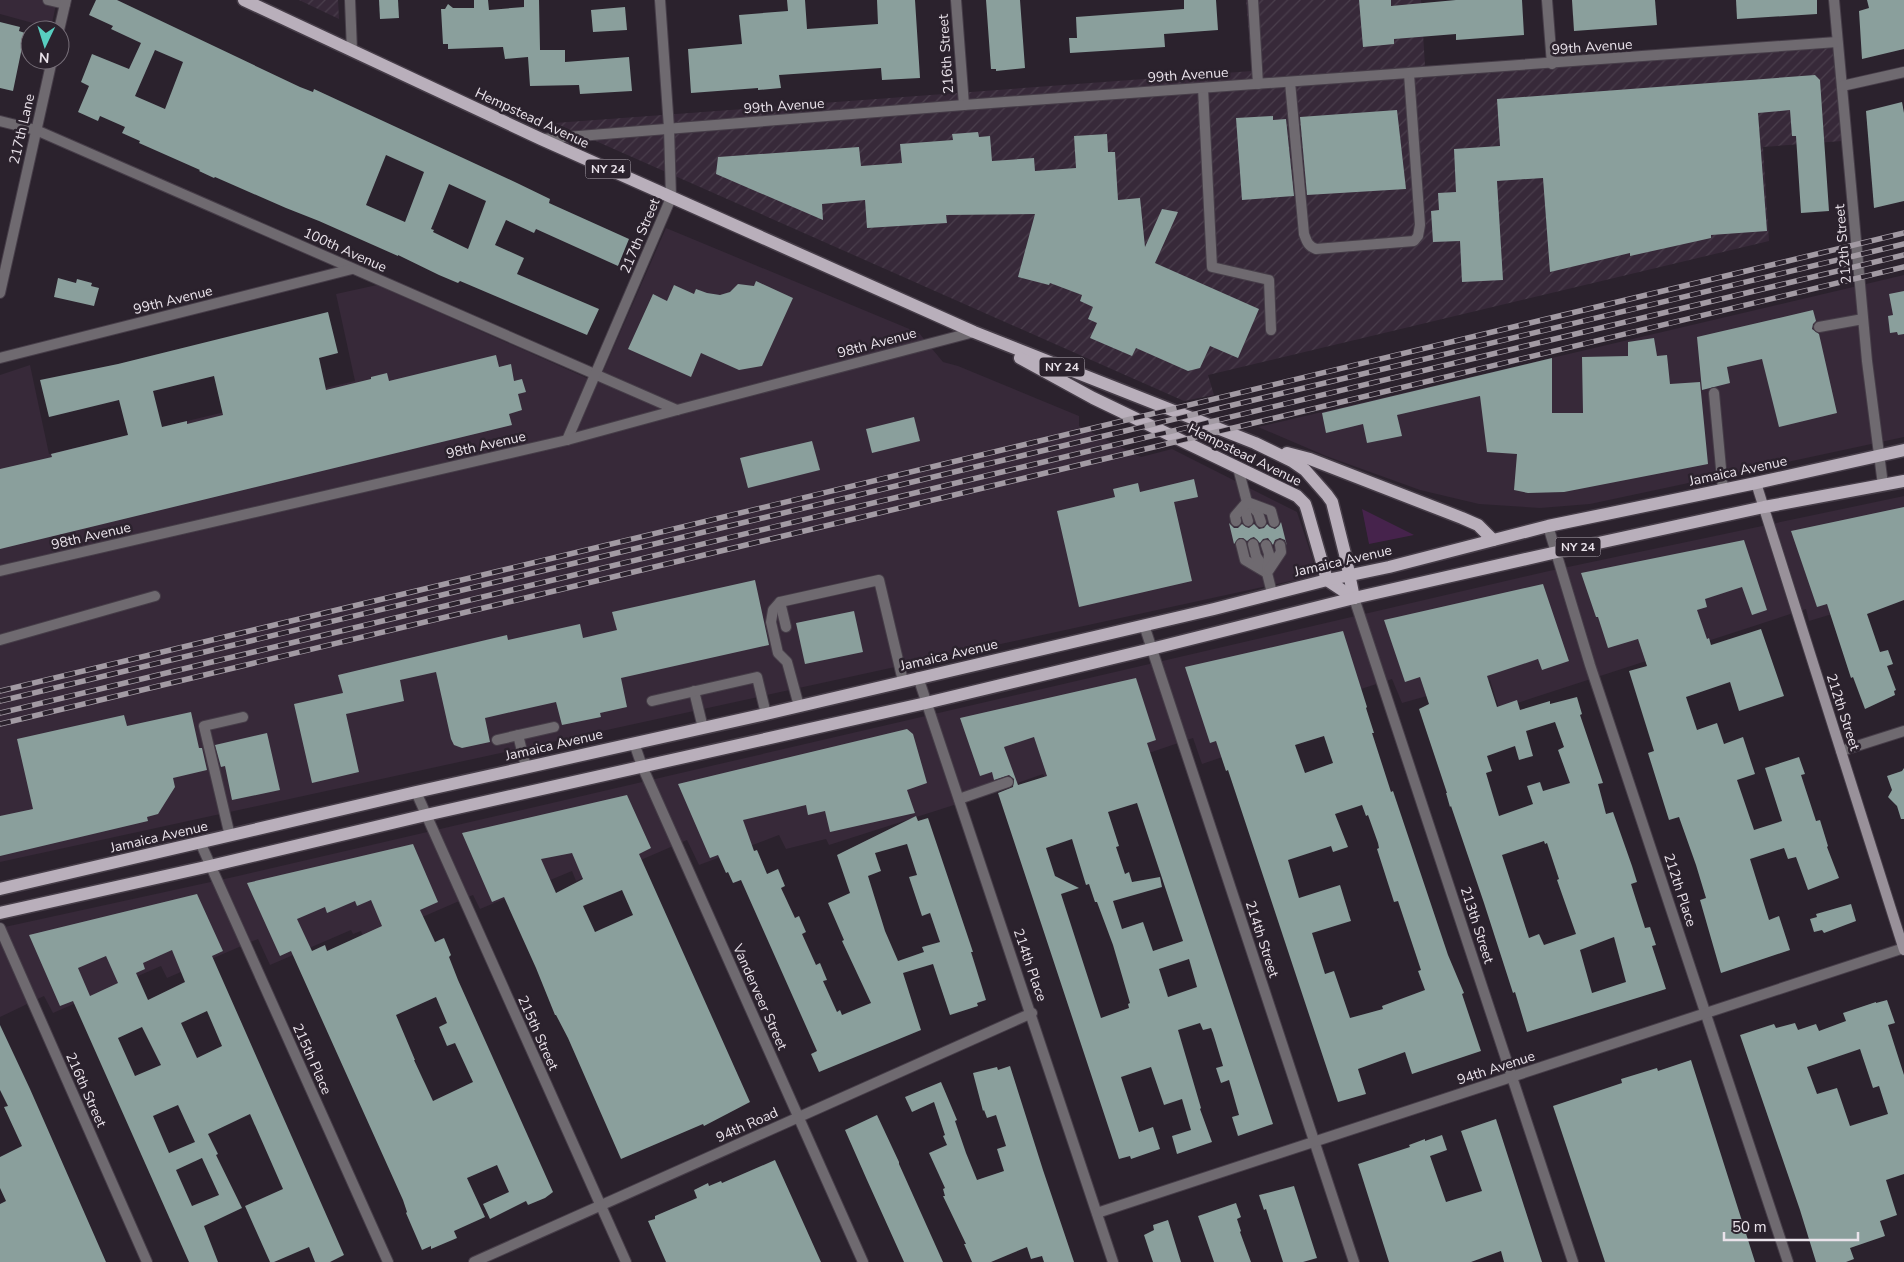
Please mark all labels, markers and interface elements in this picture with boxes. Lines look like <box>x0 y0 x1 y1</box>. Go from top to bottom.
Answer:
street label: 216th Street <box>934 13 958 94</box>
north arrow <box>20 20 70 70</box>
street label: 99th Avenue <box>1551 35 1633 59</box>
text: N <box>38 48 50 67</box>
street label: 99th Avenue <box>1147 63 1229 87</box>
street label: Hempstead Avenue <box>472 83 592 153</box>
street label: 217th Lane <box>5 92 39 166</box>
street label: 99th Avenue <box>743 94 825 118</box>
road number: NY 24 <box>586 160 630 178</box>
street label: 217th Street <box>616 195 664 276</box>
street label: 212th Street <box>1830 203 1856 285</box>
street label: 100th Avenue <box>300 223 390 277</box>
street label: 99th Avenue <box>131 281 215 319</box>
street label: 98th Avenue <box>835 323 919 363</box>
road number: NY 24 <box>1040 358 1084 377</box>
street label: Hempstead Avenue <box>1185 419 1305 491</box>
street label: 98th Avenue <box>444 427 528 463</box>
street label: Jamaica Avenue <box>1686 451 1789 491</box>
street label: 98th Avenue <box>49 518 133 554</box>
road number: NY 24 <box>1556 538 1600 556</box>
street label: Jamaica Avenue <box>1291 541 1394 582</box>
street label: Jamaica Avenue <box>897 635 1000 676</box>
street label: 212th Street <box>1822 671 1864 753</box>
street label: Jamaica Avenue <box>502 725 605 766</box>
street label: Jamaica Avenue <box>107 817 210 858</box>
street label: 212th Place <box>1659 851 1701 929</box>
street label: 213th Street <box>1456 884 1498 966</box>
street label: 214th Street <box>1241 898 1283 980</box>
street label: 214th Place <box>1009 926 1051 1004</box>
street label: Vanderveer Street <box>728 940 792 1053</box>
street label: 215th Street <box>513 993 563 1073</box>
street label: 215th Place <box>288 1020 336 1098</box>
street label: 94th Avenue <box>1455 1046 1537 1090</box>
street label: 216th Street <box>61 1050 111 1130</box>
street label: 94th Road <box>713 1103 781 1147</box>
scale bar <box>1724 1210 1858 1242</box>
text: 50 m <box>1732 1217 1767 1237</box>

